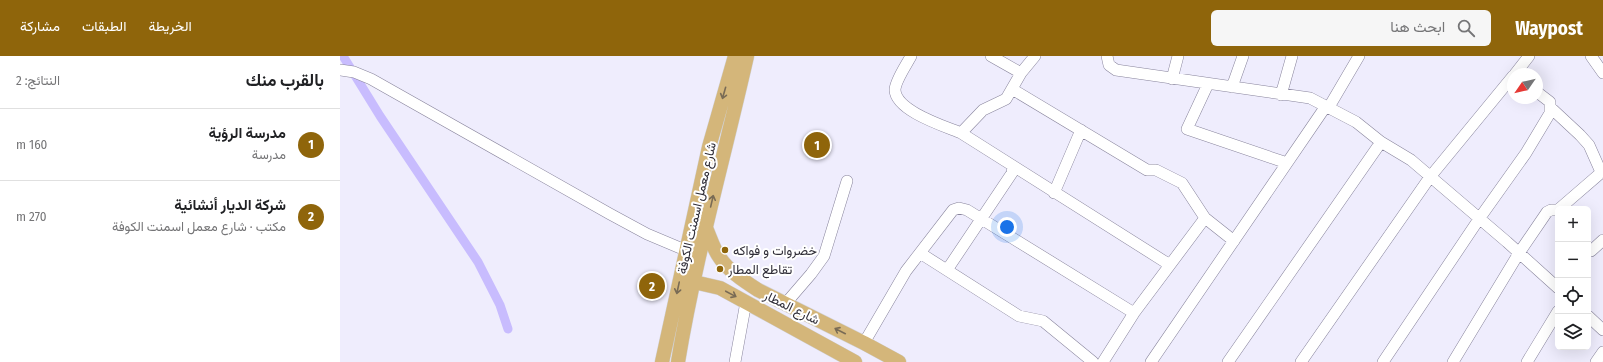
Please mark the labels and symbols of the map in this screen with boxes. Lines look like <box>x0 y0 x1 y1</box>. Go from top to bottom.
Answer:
north arrow <box>1507 68 1543 104</box>
one-way arrow <box>720 87 728 100</box>
pin: 1 <box>804 130 830 160</box>
street label: شارع معمل اسمنت الكوفة <box>674 141 721 276</box>
one-way arrow <box>709 195 717 208</box>
your location <box>997 217 1017 237</box>
place label: خضروات و فواكه <box>733 243 817 259</box>
marker: خضروات و فواكه <box>720 245 730 255</box>
place label: تقاطع المطار <box>727 262 792 279</box>
marker: تقاطع المطار <box>715 264 725 274</box>
pin: 2 <box>639 271 665 301</box>
one-way arrow <box>673 281 681 294</box>
street label: شارع المطار <box>760 287 822 329</box>
one-way arrow <box>725 290 737 298</box>
one-way arrow <box>834 326 846 334</box>

